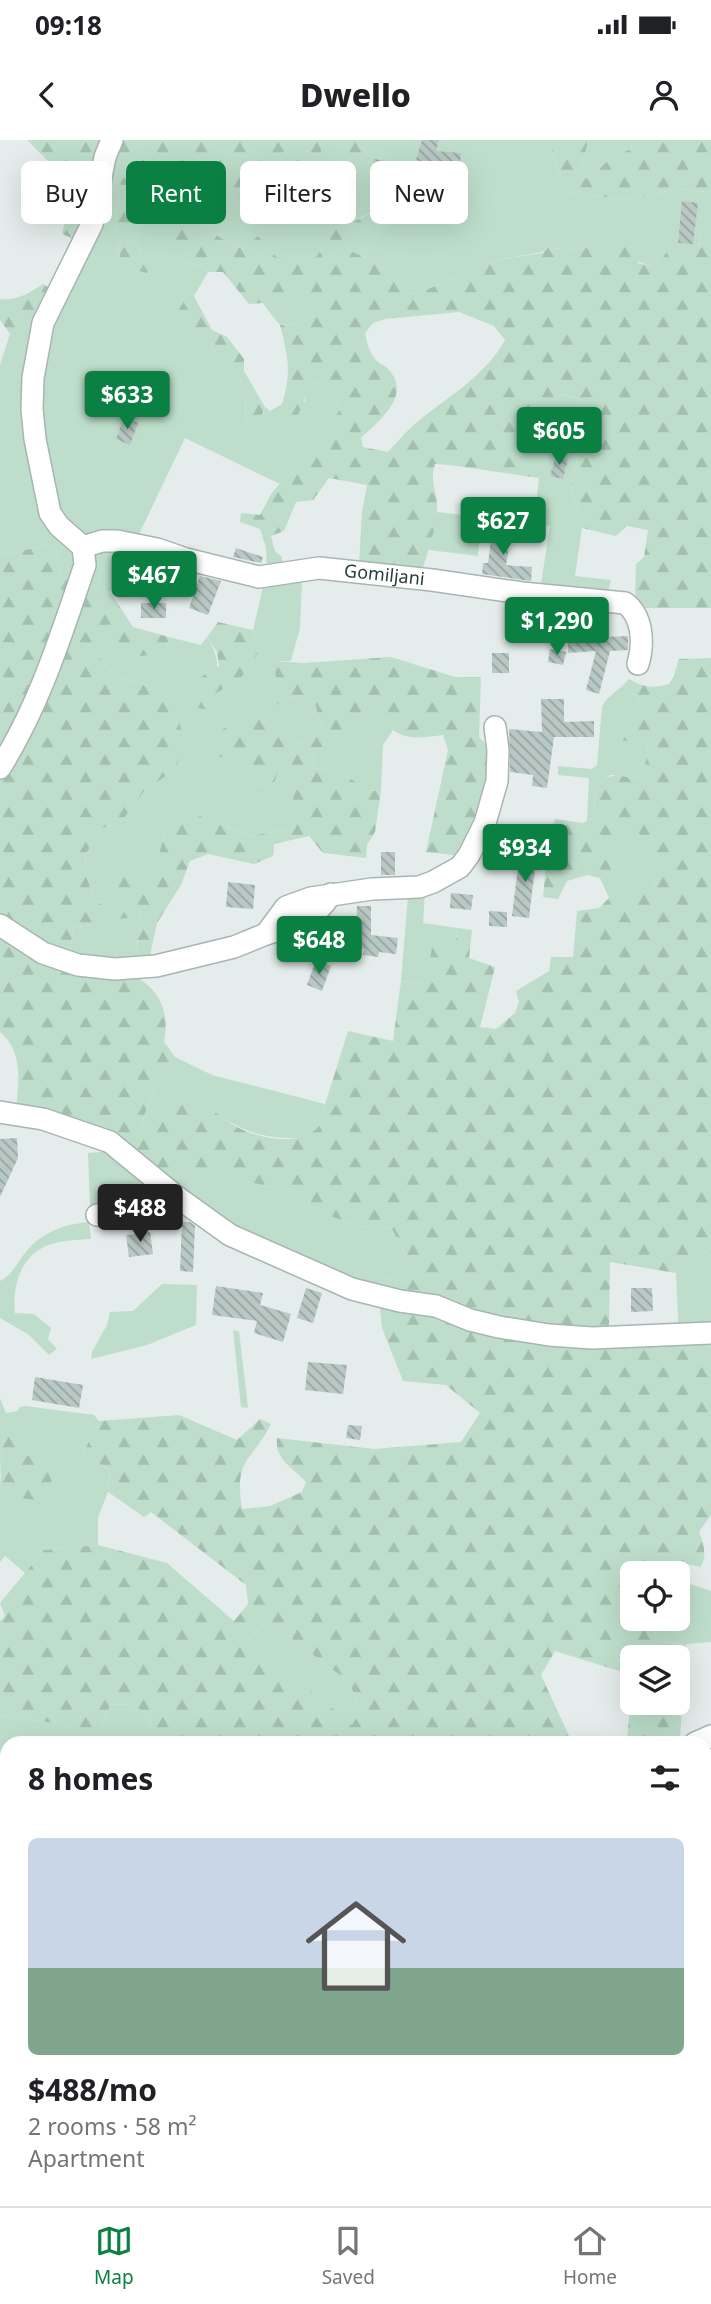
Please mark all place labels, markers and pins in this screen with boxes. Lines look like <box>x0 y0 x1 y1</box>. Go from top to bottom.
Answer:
pin: $633 <box>86 372 168 431</box>
pin: $605 <box>518 408 600 467</box>
pin: $627 <box>462 498 544 557</box>
pin: $467 <box>113 552 195 611</box>
pin: $1,290 <box>500 598 614 657</box>
pin: $934 <box>484 824 566 884</box>
pin: $648 <box>278 916 360 976</box>
pin: $488 <box>99 1184 181 1244</box>

